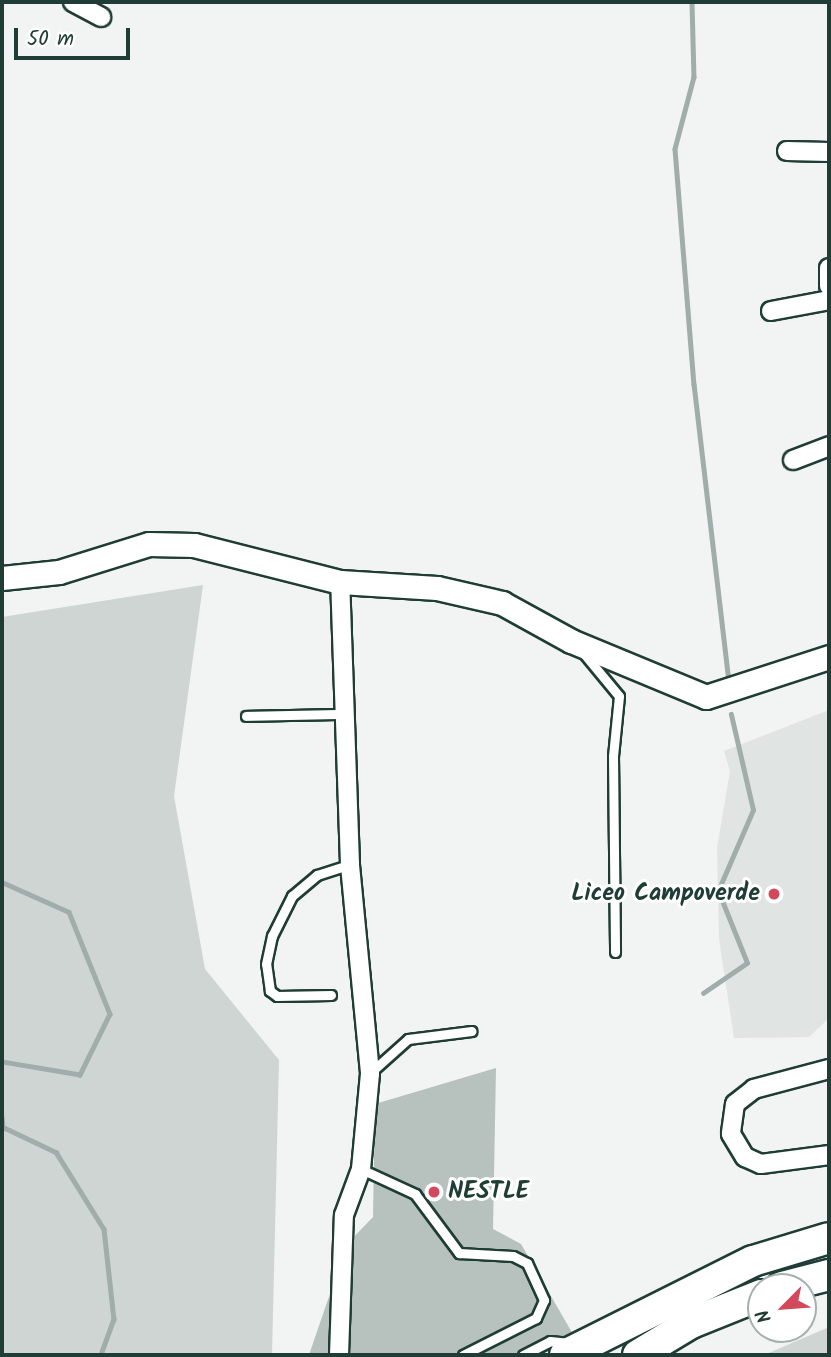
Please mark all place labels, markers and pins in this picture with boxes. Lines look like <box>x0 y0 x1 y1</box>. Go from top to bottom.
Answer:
place label: Liceo Campoverde <box>571 880 760 908</box>
marker: Liceo Campoverde <box>766 886 782 902</box>
place label: NESTLE <box>448 1178 529 1206</box>
marker: NESTLE <box>426 1184 442 1200</box>

